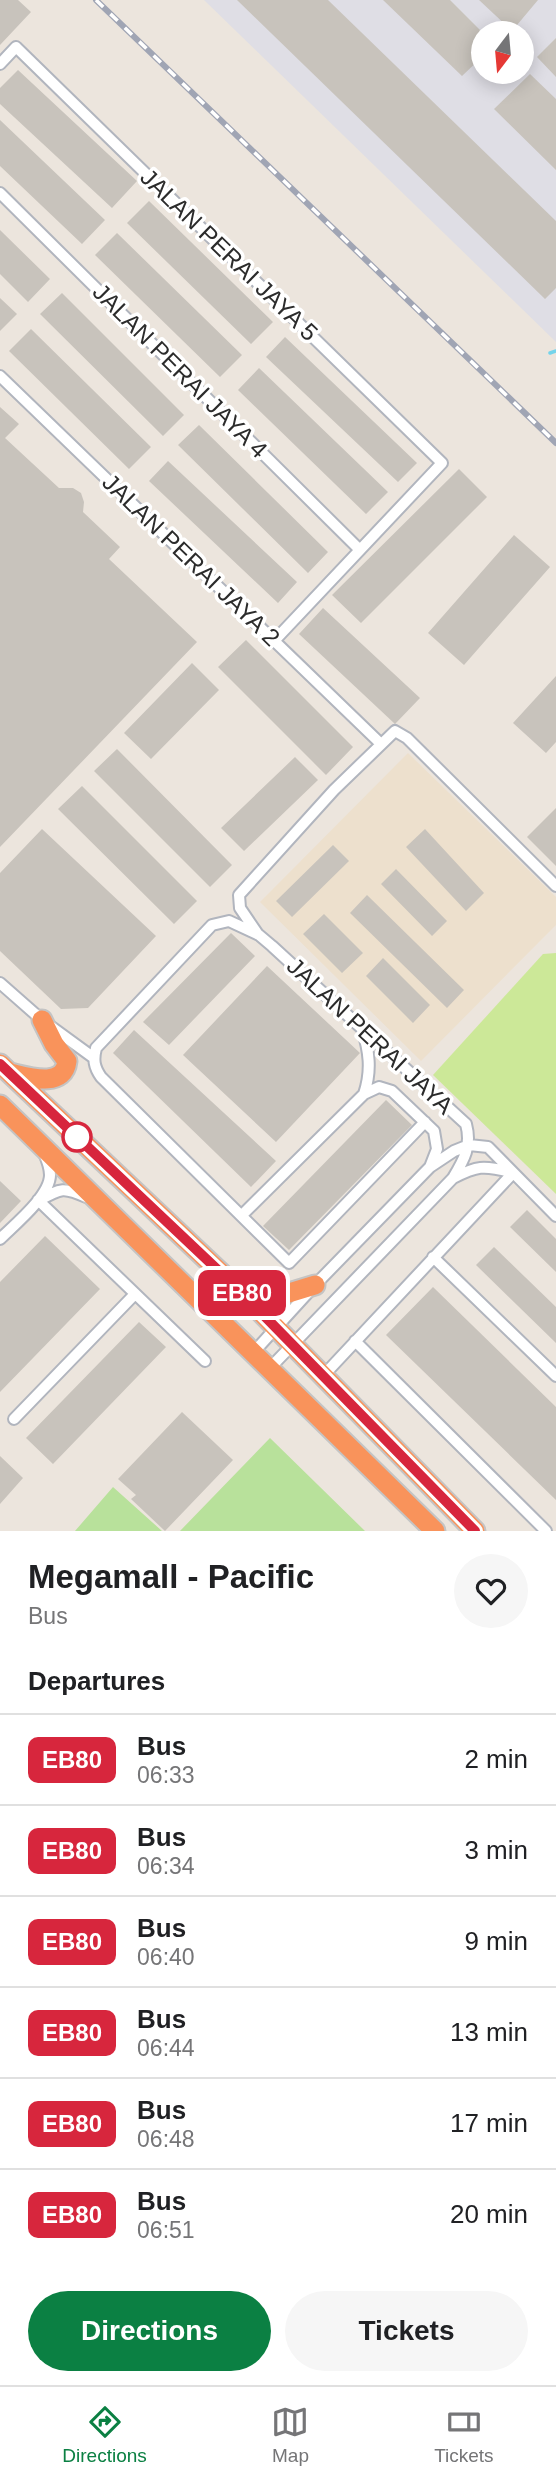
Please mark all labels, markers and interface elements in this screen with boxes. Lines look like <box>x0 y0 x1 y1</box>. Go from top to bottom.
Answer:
north arrow <box>471 21 534 84</box>
map controls <box>471 21 534 84</box>
street label: JALAN PERAI JAYA 5 <box>135 163 323 346</box>
street label: JALAN PERAI JAYA 4 <box>88 278 273 463</box>
street label: JALAN PERAI JAYA 2 <box>97 468 285 651</box>
street label: JALAN PERAI JAYA <box>282 952 459 1119</box>
unlabelled marker <box>62 1122 92 1152</box>
line badge: EB80 <box>193 1270 291 1316</box>
text: EB80 <box>212 1279 272 1306</box>
button: heart <box>454 1554 528 1628</box>
text: Megamall - Pacific <box>28 1558 314 1595</box>
text: Bus <box>28 1603 68 1629</box>
text: Departures <box>28 1666 165 1696</box>
text: Bus <box>137 1731 186 1761</box>
text: 2 min <box>464 1744 528 1774</box>
text: EB80 <box>42 1746 102 1773</box>
text: 06:33 <box>137 1762 195 1788</box>
text: Bus <box>137 1822 186 1852</box>
text: 3 min <box>464 1835 528 1865</box>
text: EB80 <box>42 1837 102 1864</box>
text: 06:34 <box>137 1853 195 1879</box>
text: Bus <box>137 1913 186 1943</box>
text: 9 min <box>464 1926 528 1956</box>
text: EB80 <box>42 1928 102 1955</box>
text: 06:40 <box>137 1944 195 1970</box>
text: Bus <box>137 2004 186 2034</box>
text: 13 min <box>450 2017 528 2047</box>
text: EB80 <box>42 2019 102 2046</box>
text: 06:44 <box>137 2035 195 2061</box>
text: Bus <box>137 2095 186 2125</box>
text: 17 min <box>450 2108 528 2138</box>
text: EB80 <box>42 2110 102 2137</box>
text: 06:48 <box>137 2126 195 2152</box>
text: Bus <box>137 2186 186 2216</box>
text: 20 min <box>450 2199 528 2229</box>
text: EB80 <box>42 2201 102 2228</box>
text: 06:51 <box>137 2217 195 2243</box>
button: Directions <box>28 2291 271 2371</box>
button: Tickets <box>285 2291 528 2371</box>
tab: Directions <box>62 2403 147 2467</box>
tab: Map <box>271 2403 309 2467</box>
tab: Tickets <box>434 2403 494 2467</box>

